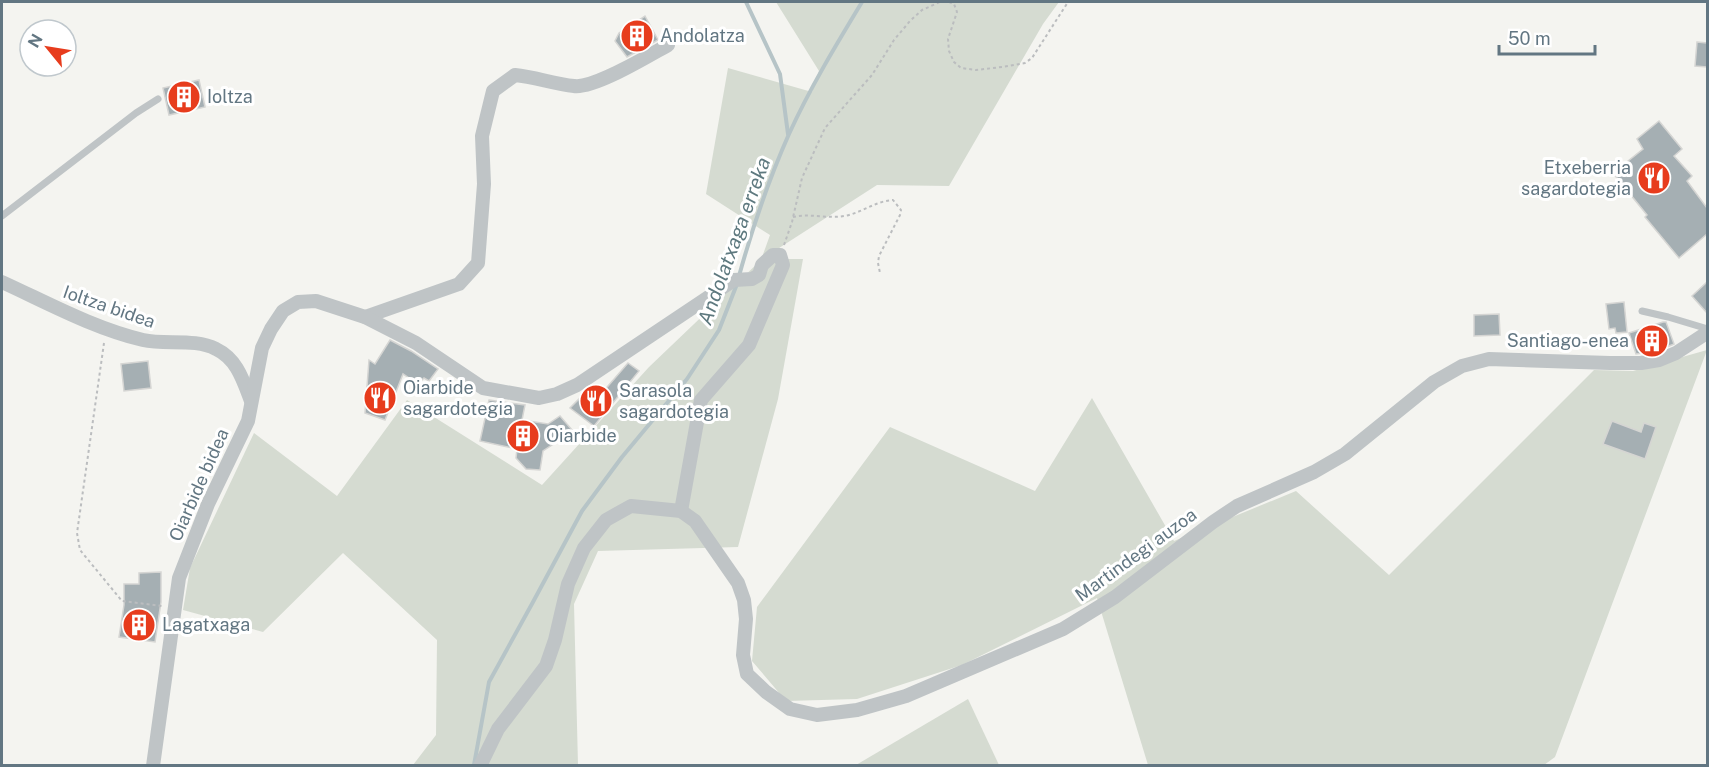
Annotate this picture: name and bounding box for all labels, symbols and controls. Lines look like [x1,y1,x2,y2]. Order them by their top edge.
north arrow [18,18,78,78]
building icon: Andolatza [619,18,655,54]
scale bar [1499,18,1595,56]
place label: Andolatza [660,25,745,46]
text: 50 m [1508,28,1551,49]
text: N [24,31,47,51]
building icon: Ioltza [166,79,202,115]
place label: Ioltza [207,86,253,107]
water label: Andolatxaga erreka [693,154,775,328]
place label: Etxeberria sagardotegia [1521,157,1631,199]
restaurant icon: Etxeberria sagardotegia [1636,160,1672,196]
street label: Ioltza bidea [60,281,158,332]
building icon: Santiago-enea [1634,323,1670,359]
place label: Santiago-enea [1507,330,1629,351]
place label: Oiarbide sagardotegia [403,377,513,419]
restaurant icon: Oiarbide sagardotegia [362,380,398,416]
place label: Sarasola sagardotegia [619,380,729,422]
restaurant icon: Sarasola sagardotegia [578,383,614,419]
building icon: Oiarbide [505,418,541,454]
street label: Oiarbide bidea [164,425,233,544]
place label: Oiarbide [546,425,617,446]
street label: Martindegi auzoa [1071,504,1200,606]
building icon: Lagatxaga [121,607,157,643]
place label: Lagatxaga [162,614,250,635]

